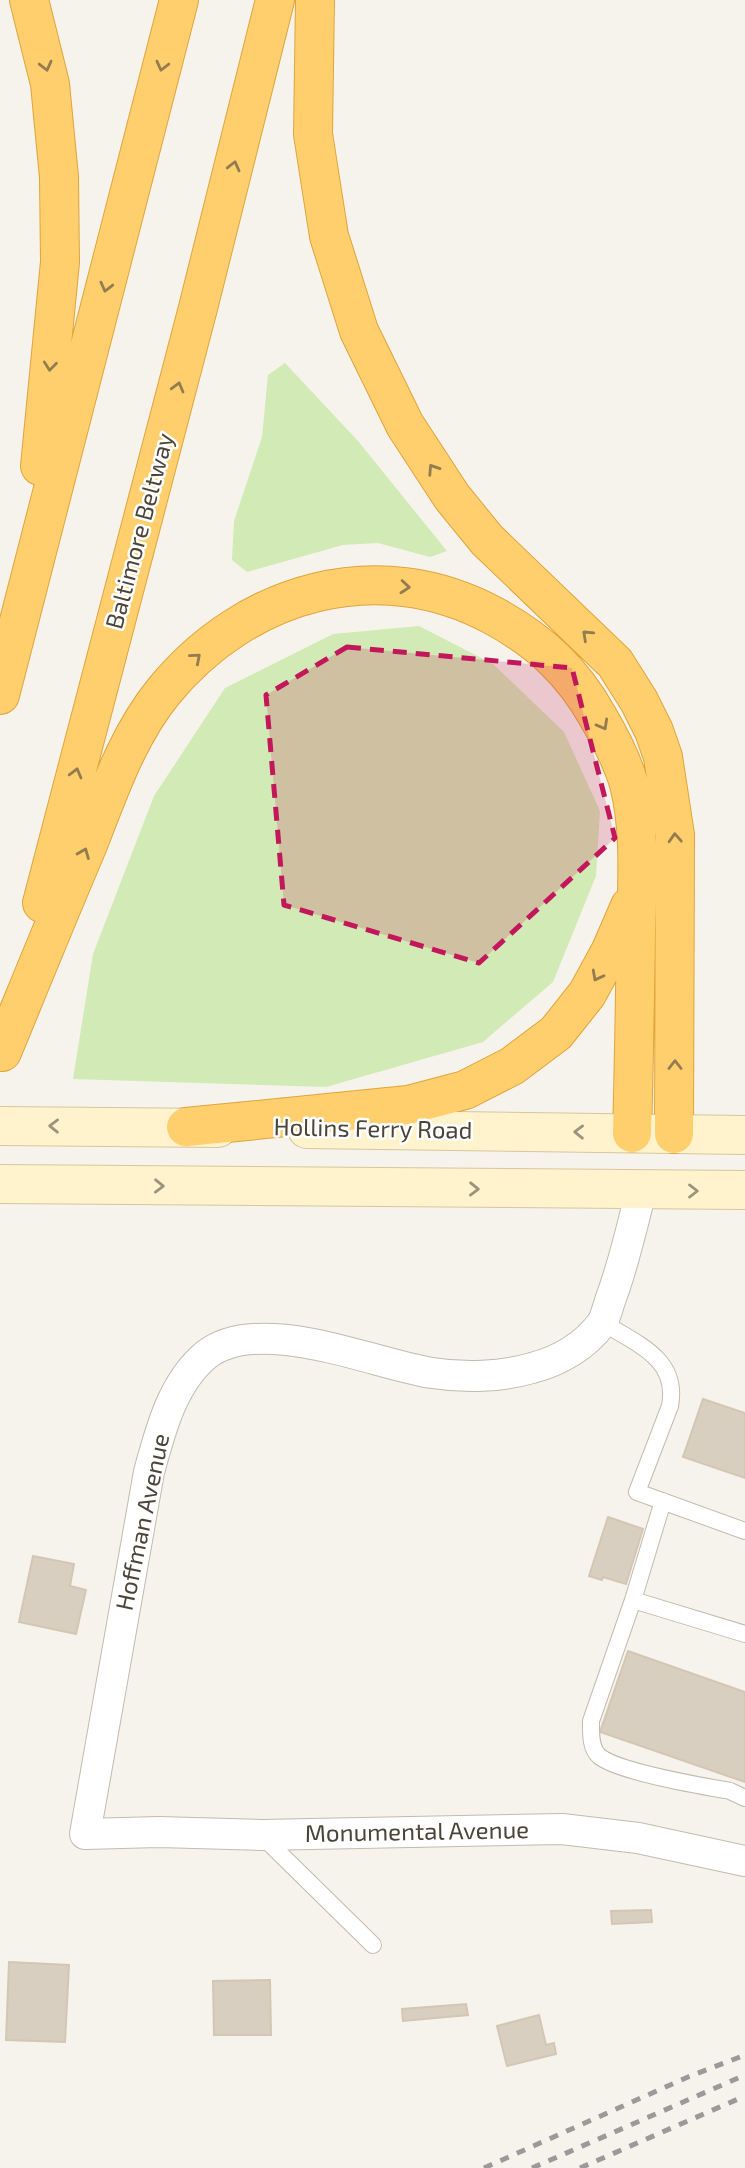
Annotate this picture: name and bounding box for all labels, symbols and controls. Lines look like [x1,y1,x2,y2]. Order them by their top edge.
one-way arrow [37,60,52,72]
one-way arrow [156,60,170,72]
one-way arrow [226,161,240,173]
one-way arrow [100,280,114,292]
one-way arrow [43,361,58,372]
one-way arrow [169,381,184,393]
street label: Baltimore Beltway [98,429,179,632]
one-way arrow [429,463,442,476]
one-way arrow [400,579,411,594]
one-way arrow [582,631,595,643]
one-way arrow [188,654,201,666]
one-way arrow [595,718,608,730]
one-way arrow [68,767,82,779]
one-way arrow [667,832,682,843]
one-way arrow [76,847,90,860]
one-way arrow [592,968,605,981]
one-way arrow [667,1060,683,1070]
street label: Hollins Ferry Road [273,1111,473,1144]
one-way arrow [48,1119,59,1134]
one-way arrow [573,1124,584,1140]
one-way arrow [155,1178,165,1194]
one-way arrow [469,1181,480,1197]
one-way arrow [688,1183,699,1199]
street label: Hoffman Avenue [109,1431,174,1613]
street label: Monumental Avenue [305,1814,529,1847]

